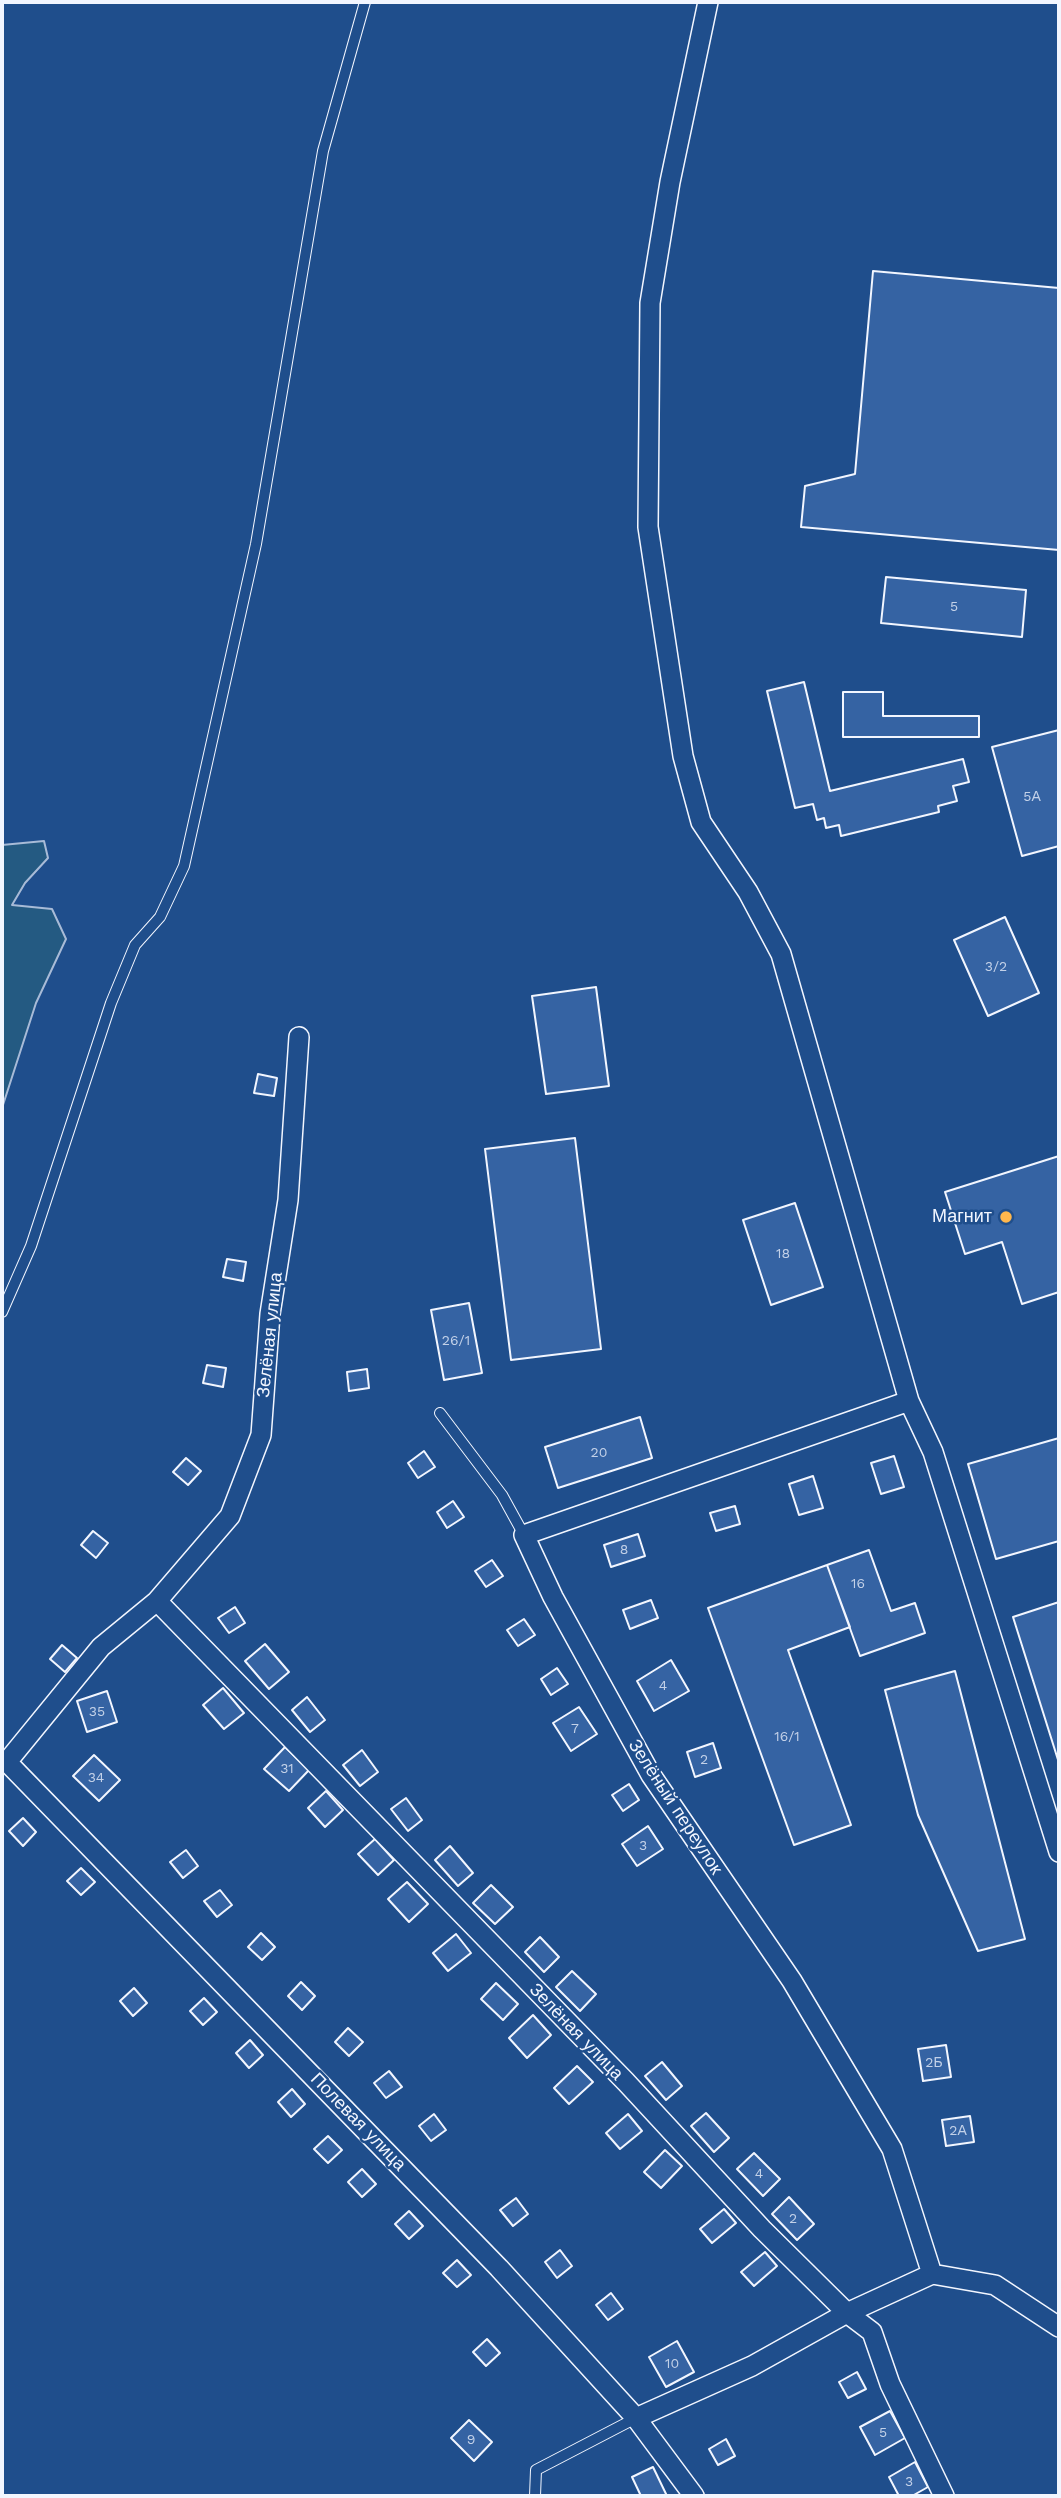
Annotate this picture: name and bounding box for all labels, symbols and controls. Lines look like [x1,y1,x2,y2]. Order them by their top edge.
house number: 5 [950,599,958,615]
house number: 5А [1023,789,1041,805]
house number: 3/2 [985,959,1007,975]
place label: Магнит [932,1206,992,1228]
marker: Магнит [998,1209,1014,1225]
house number: 18 [776,1246,790,1262]
street label: Зелёная улица [253,1271,287,1399]
house number: 26/1 [442,1333,470,1349]
house number: 20 [591,1445,607,1461]
house number: 8 [620,1542,628,1558]
house number: 16 [851,1576,865,1592]
house number: 4 [659,1678,667,1694]
house number: 35 [89,1704,105,1720]
house number: 7 [571,1721,579,1737]
house number: 16/1 [774,1729,800,1745]
street label: Зелёный переулок [623,1735,727,1879]
house number: 2 [700,1752,708,1768]
house number: 31 [280,1761,294,1777]
house number: 34 [88,1770,104,1786]
house number: 3 [639,1838,647,1854]
street label: Зелёная улица [524,1979,628,2085]
house number: 2Б [925,2055,943,2071]
street label: Полевая улица [306,2069,410,2175]
house number: 2А [949,2123,967,2139]
house number: 4 [755,2166,763,2182]
house number: 2 [789,2211,797,2227]
house number: 10 [665,2356,679,2372]
house number: 5 [879,2425,887,2441]
house number: 9 [467,2432,475,2448]
house number: 3 [905,2474,913,2490]

